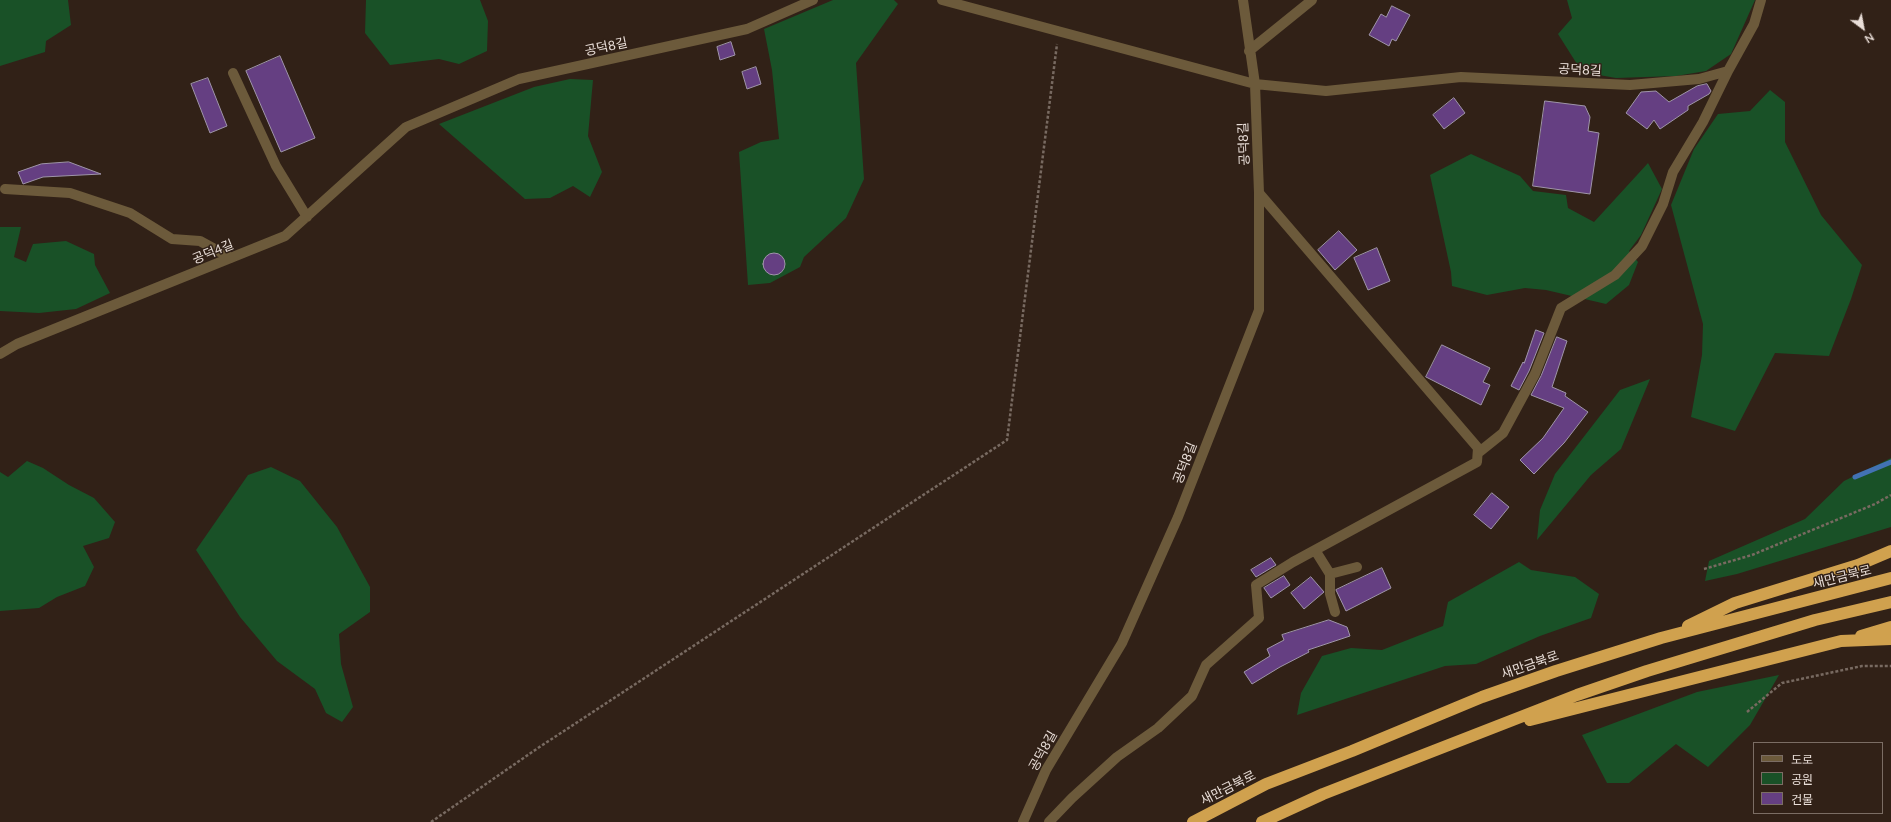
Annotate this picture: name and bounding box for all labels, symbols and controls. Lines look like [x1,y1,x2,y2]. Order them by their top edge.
north arrow [1843,8,1883,48]
text: N [1863,31,1877,46]
street label: 공덕8길 [583,35,629,59]
street label: 공덕8길 [1558,61,1602,79]
street label: 공덕8길 [1235,122,1253,166]
street label: 공덕4길 [190,237,236,267]
street label: 공덕8길 [1170,440,1200,486]
street label: 새만금북로 [1811,562,1873,592]
street label: 새만금북로 [1499,648,1561,682]
street label: 공덕8길 [1026,728,1060,774]
legend [1753,742,1883,814]
text: 도로 [1791,752,1813,767]
street label: 새만금북로 [1198,767,1258,809]
text: 공원 [1791,772,1813,787]
text: 건물 [1791,792,1813,807]

